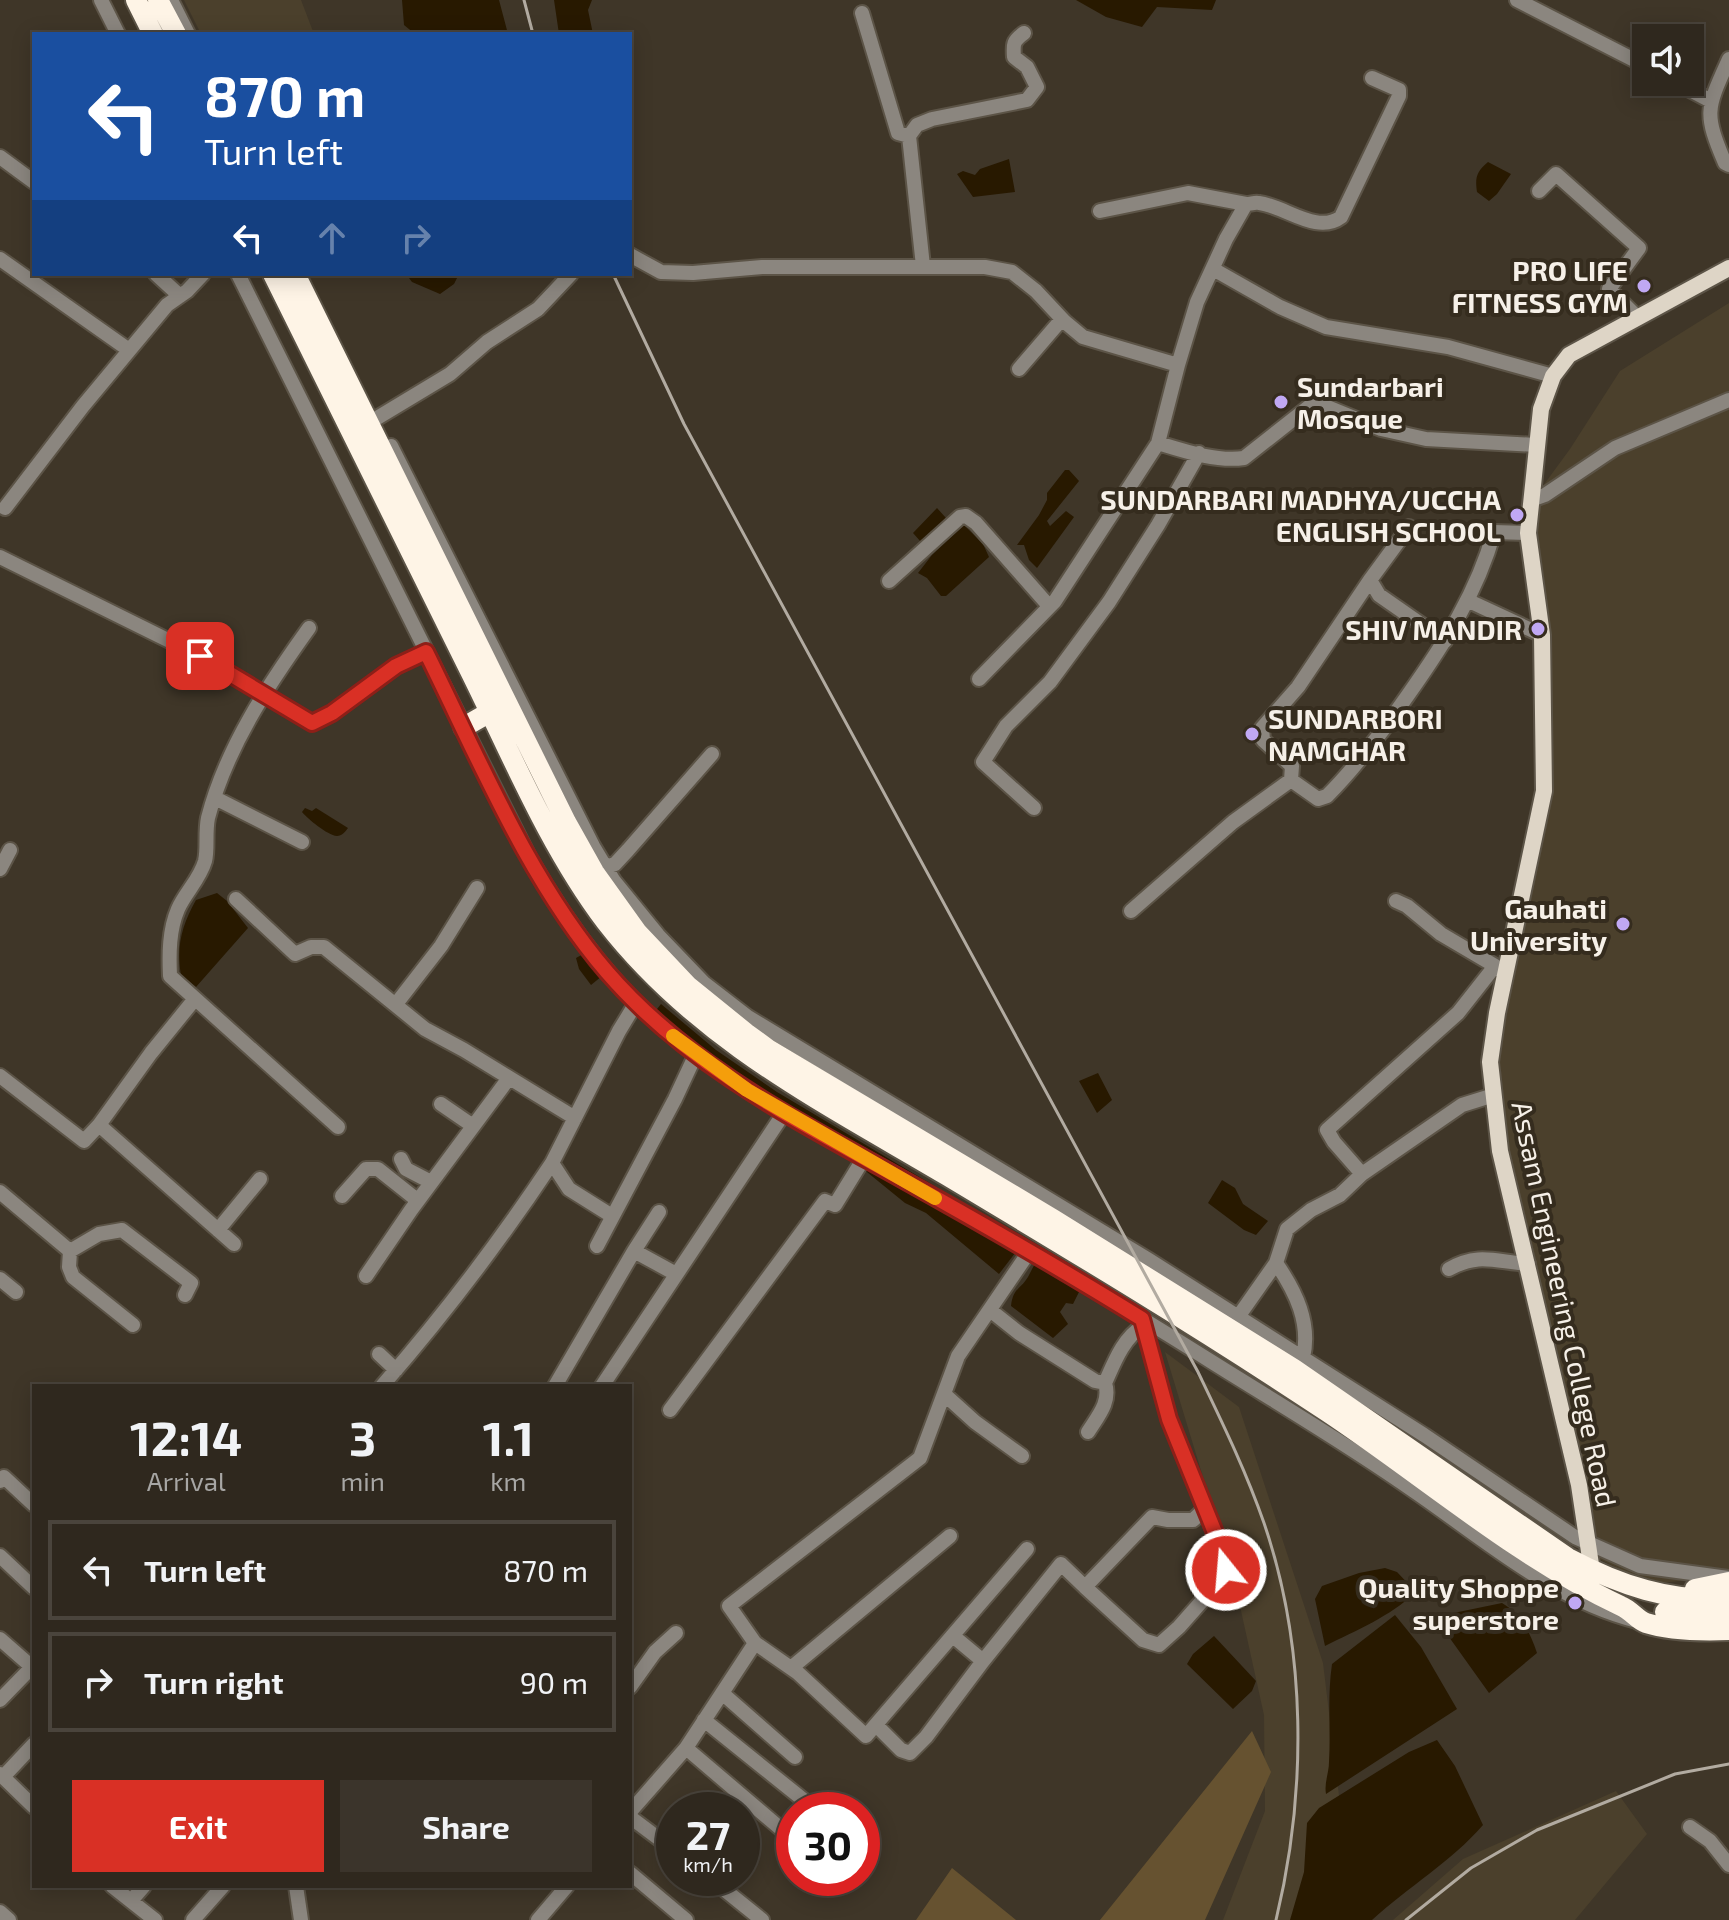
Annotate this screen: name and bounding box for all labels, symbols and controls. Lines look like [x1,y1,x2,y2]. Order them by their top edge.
map controls [1632,24,1704,96]
button: sound [1632,24,1704,96]
text: 870 m [204,61,365,128]
icon: left [72,64,176,168]
text: Turn left [204,129,343,172]
icon: left [226,216,270,260]
icon: ahead [310,216,354,260]
icon: right [394,216,438,260]
place label: PRO LIFE FITNESS GYM [1452,253,1628,319]
marker: PRO LIFE FITNESS GYM [1635,277,1653,295]
place label: Sundarbari Mosque [1297,369,1444,435]
marker: Sundarbari Mosque [1272,393,1290,411]
place label: SUNDARBARI MADHYA/UCCHA ENGLISH SCHOOL [1100,482,1502,548]
marker: SUNDARBARI MADHYA/UCCHA ENGLISH SCHOOL [1508,506,1526,524]
place label: SHIV MANDIR [1345,612,1522,646]
marker: SHIV MANDIR [1529,620,1547,638]
pin [166,622,234,690]
icon: arrive [178,634,222,678]
place label: SUNDARBORI NAMGHAR [1268,701,1443,767]
marker: SUNDARBORI NAMGHAR [1243,725,1261,743]
place label: Gauhati University [1470,891,1607,957]
marker: Gauhati University [1614,915,1632,933]
street label: Assam Engineering College Road [1505,1098,1625,1510]
text: 12:14 [130,1408,242,1466]
text: 3 [349,1408,376,1466]
text: 1.1 [483,1408,534,1466]
text: Arrival [147,1465,226,1496]
text: min [340,1465,385,1496]
text: km [490,1465,526,1496]
position arrow [1184,1528,1268,1612]
icon: left [76,1548,120,1592]
text: Turn left [144,1552,266,1588]
text: 870 m [503,1552,588,1588]
place label: Quality Shoppe superstore [1358,1570,1559,1636]
marker: Quality Shoppe superstore [1566,1594,1584,1612]
icon: right [76,1660,120,1704]
text: Turn right [144,1664,284,1700]
text: 90 m [520,1664,588,1700]
button: Exit [72,1780,324,1872]
button: Share [340,1780,592,1872]
speed limit sign: 30 [776,1792,880,1896]
text: 27 [686,1810,730,1858]
text: km/h [683,1852,733,1876]

